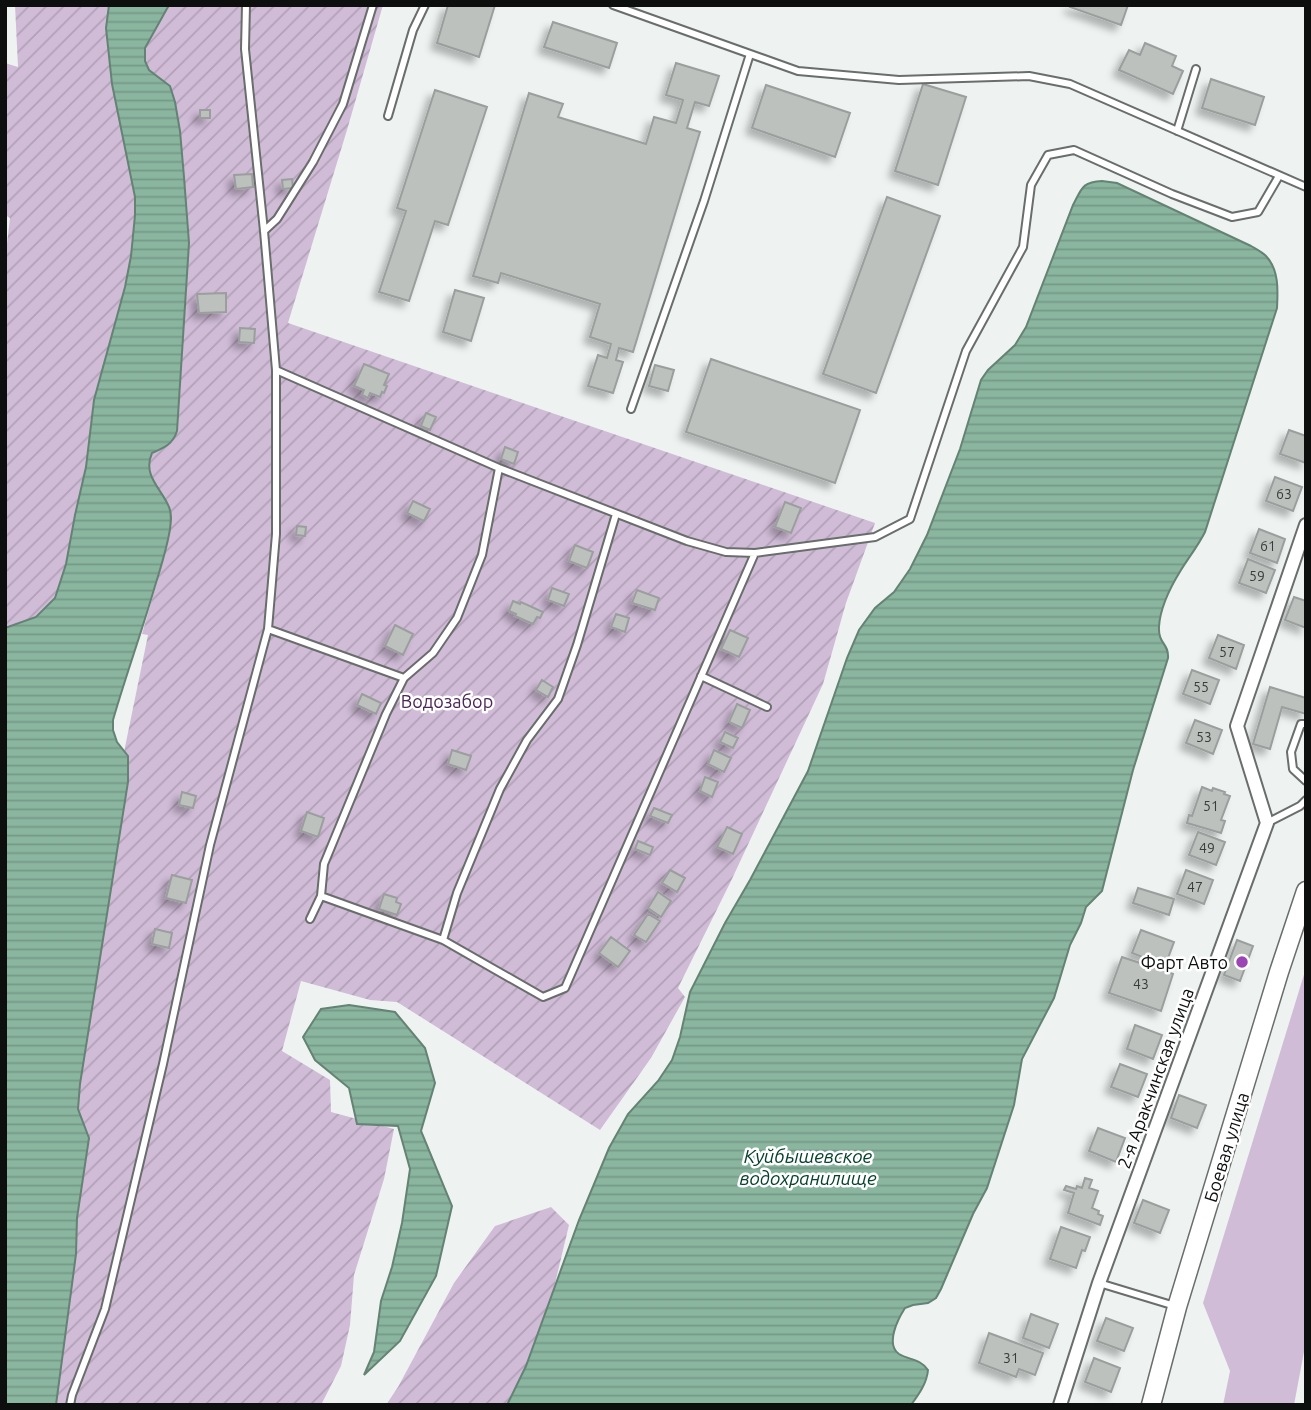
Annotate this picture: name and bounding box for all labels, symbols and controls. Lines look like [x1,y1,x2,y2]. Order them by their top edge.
house number: 63 [1276,486,1292,502]
house number: 61 [1260,538,1276,554]
house number: 59 [1249,568,1265,584]
house number: 57 [1219,644,1235,660]
house number: 55 [1193,679,1209,695]
park label: Водозабор [401,691,493,711]
house number: 53 [1196,729,1212,745]
house number: 51 [1203,798,1219,814]
house number: 49 [1199,840,1215,856]
house number: 47 [1187,879,1203,895]
place label: Фарт Авто [1141,952,1228,972]
marker: Фарт Авто [1234,954,1250,970]
house number: 43 [1133,976,1149,992]
street label: 2-я Аракчинская улица [1113,985,1197,1171]
street label: Боевая улица [1200,1090,1252,1204]
water label: Куйбышевское водохранилище [739,1145,877,1189]
house number: 31 [1003,1350,1019,1366]

